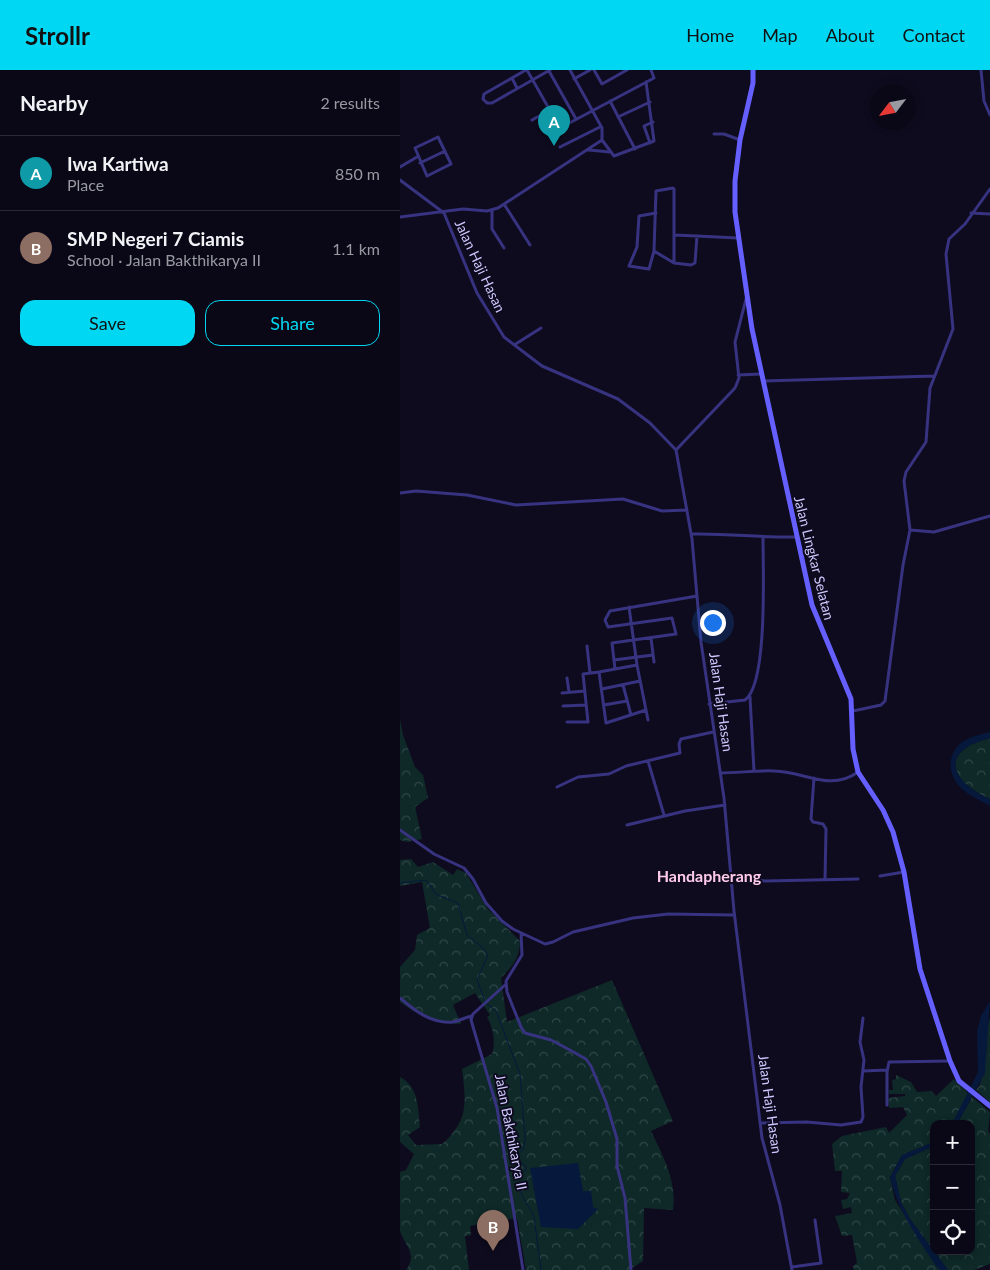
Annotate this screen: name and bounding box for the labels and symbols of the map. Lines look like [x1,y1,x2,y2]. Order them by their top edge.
north arrow [870,85,915,130]
pin: A [538,105,570,146]
street label: Jalan Haji Hasan [452,217,509,315]
street label: Jalan Lingkar Selatan [791,494,838,622]
your location [700,610,726,636]
street label: Jalan Haji Hasan [706,651,737,753]
district label: Handapherang [657,866,762,885]
street label: Jalan Haji Hasan [755,1053,786,1155]
street label: Jalan Bakthikarya II [492,1072,531,1191]
pin: B [477,1210,509,1251]

